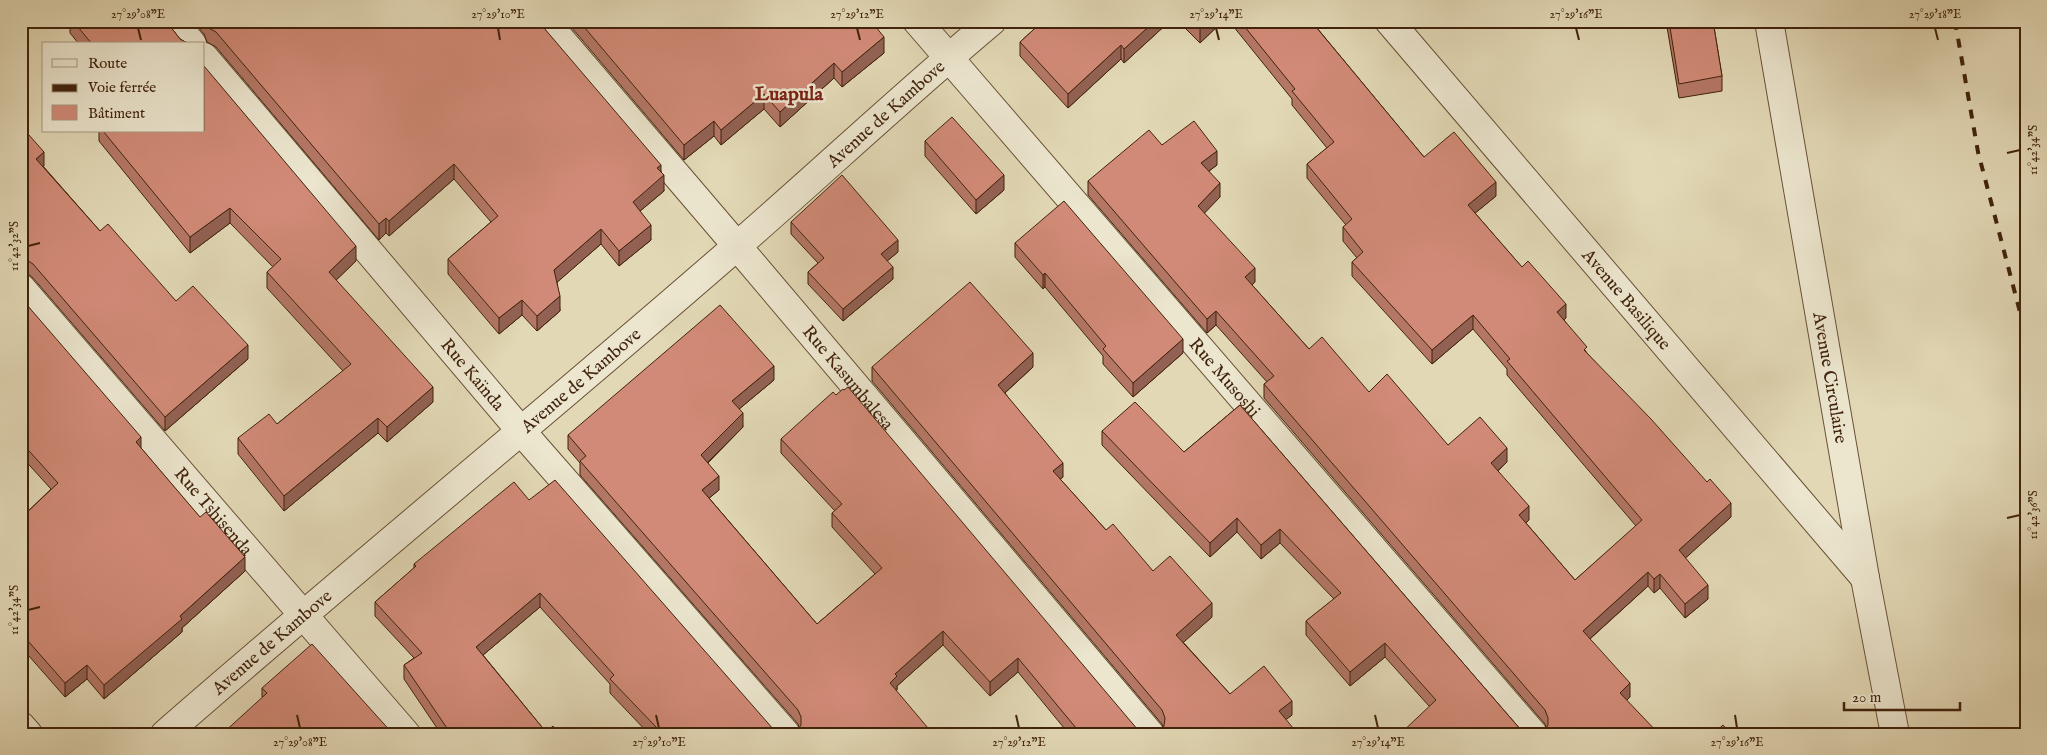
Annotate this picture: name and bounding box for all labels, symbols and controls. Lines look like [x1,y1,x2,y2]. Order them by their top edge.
text: 27°29'08"E [111,7,165,22]
text: 27°29'10"E [471,7,525,22]
text: 27°29'12"E [830,7,884,22]
text: 27°29'14"E [1189,7,1243,22]
text: 27°29'16"E [1550,7,1602,22]
text: 27°29'18"E [1909,7,1961,22]
legend [42,42,205,132]
text: Route [88,54,127,73]
street label: Avenue de Kambove [822,56,951,174]
text: Voie ferrée [87,78,156,97]
district label: Luapula [755,82,824,107]
text: Bâtiment [88,104,145,123]
text: 11°42'34"S [2026,125,2041,175]
text: 11°42'32"S [7,221,22,271]
street label: Avenue Basilique [1575,244,1675,356]
street label: Avenue Circulaire [1806,310,1852,445]
street label: Rue Kasumbalesa [796,321,898,436]
street label: Avenue de Kambove [516,324,647,440]
street label: Rue Kaïnda [435,334,509,416]
street label: Rue Musoshi [1183,334,1265,423]
street label: Rue Tshisenda [168,463,257,561]
text: 11°42'36"S [2026,490,2041,540]
text: 11°42'34"S [7,585,22,635]
street label: Avenue de Kambove [207,585,338,701]
scale bar [1844,680,1961,712]
text: 20 m [1852,688,1882,707]
text: 27°29'08"E [273,735,327,750]
text: 27°29'10"E [632,735,686,750]
text: 27°29'12"E [992,735,1046,750]
text: 27°29'14"E [1351,735,1405,750]
text: 27°29'16"E [1711,735,1763,750]

